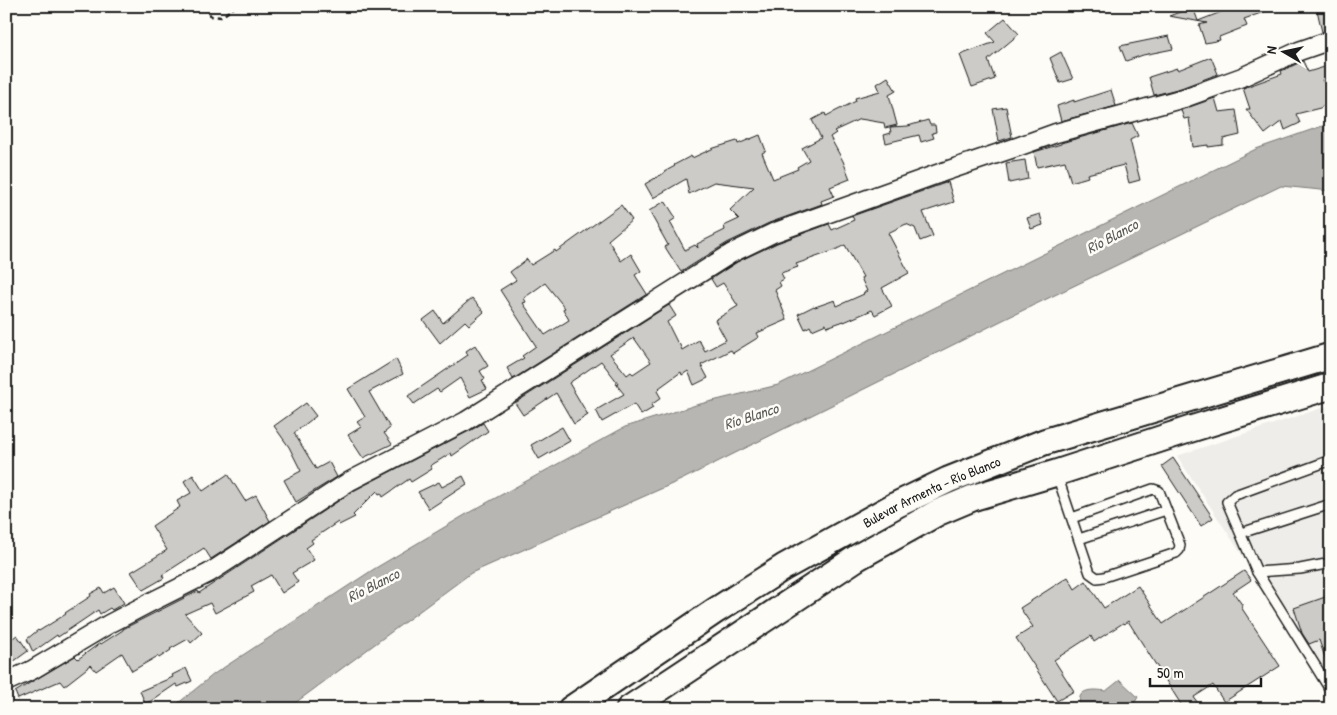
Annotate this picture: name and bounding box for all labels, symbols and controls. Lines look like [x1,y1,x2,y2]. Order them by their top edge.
north arrow [1260,28,1310,78]
text: N [1261,44,1281,55]
water label: Río Blanco [1082,213,1142,258]
water label: Río Blanco [721,397,782,435]
street label: Bulevar Armenta - Río Blanco [859,451,1003,531]
water label: Río Blanco [343,563,403,607]
scale bar [1150,655,1261,687]
text: 50 m [1157,662,1184,683]

